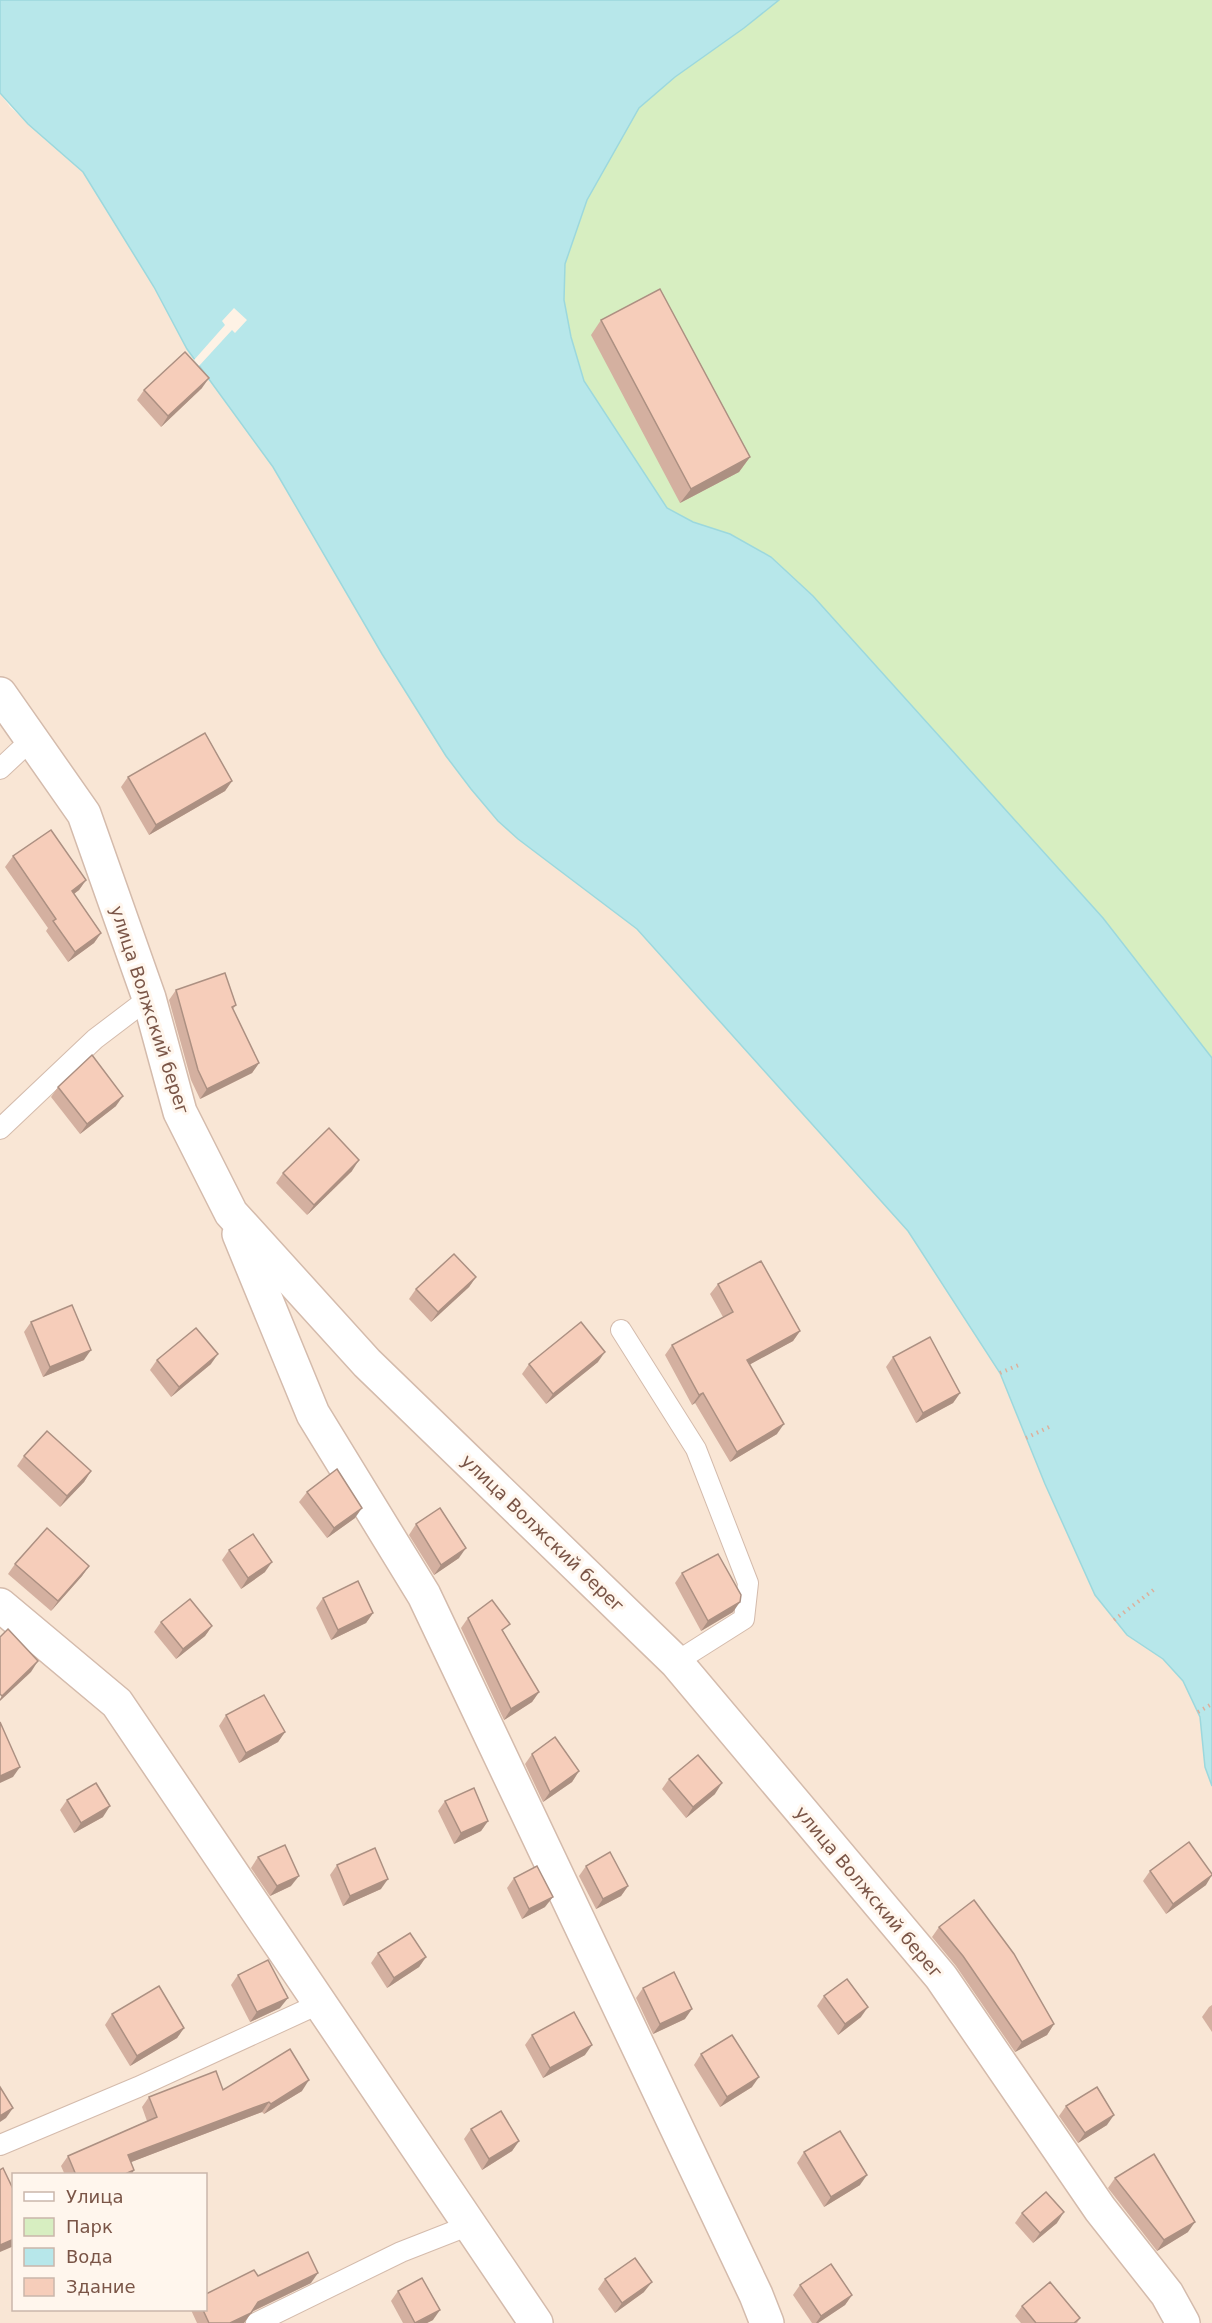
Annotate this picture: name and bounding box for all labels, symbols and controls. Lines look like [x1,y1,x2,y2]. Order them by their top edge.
street label: улица Волжский берег [106,903,194,1117]
street label: улица Волжский берег [457,1450,629,1616]
street label: улица Волжский берег [791,1802,947,1982]
legend [12,2173,207,2311]
text: Улица [66,2186,123,2207]
text: Парк [66,2216,113,2237]
text: Вода [66,2246,113,2267]
text: Здание [66,2276,136,2297]

